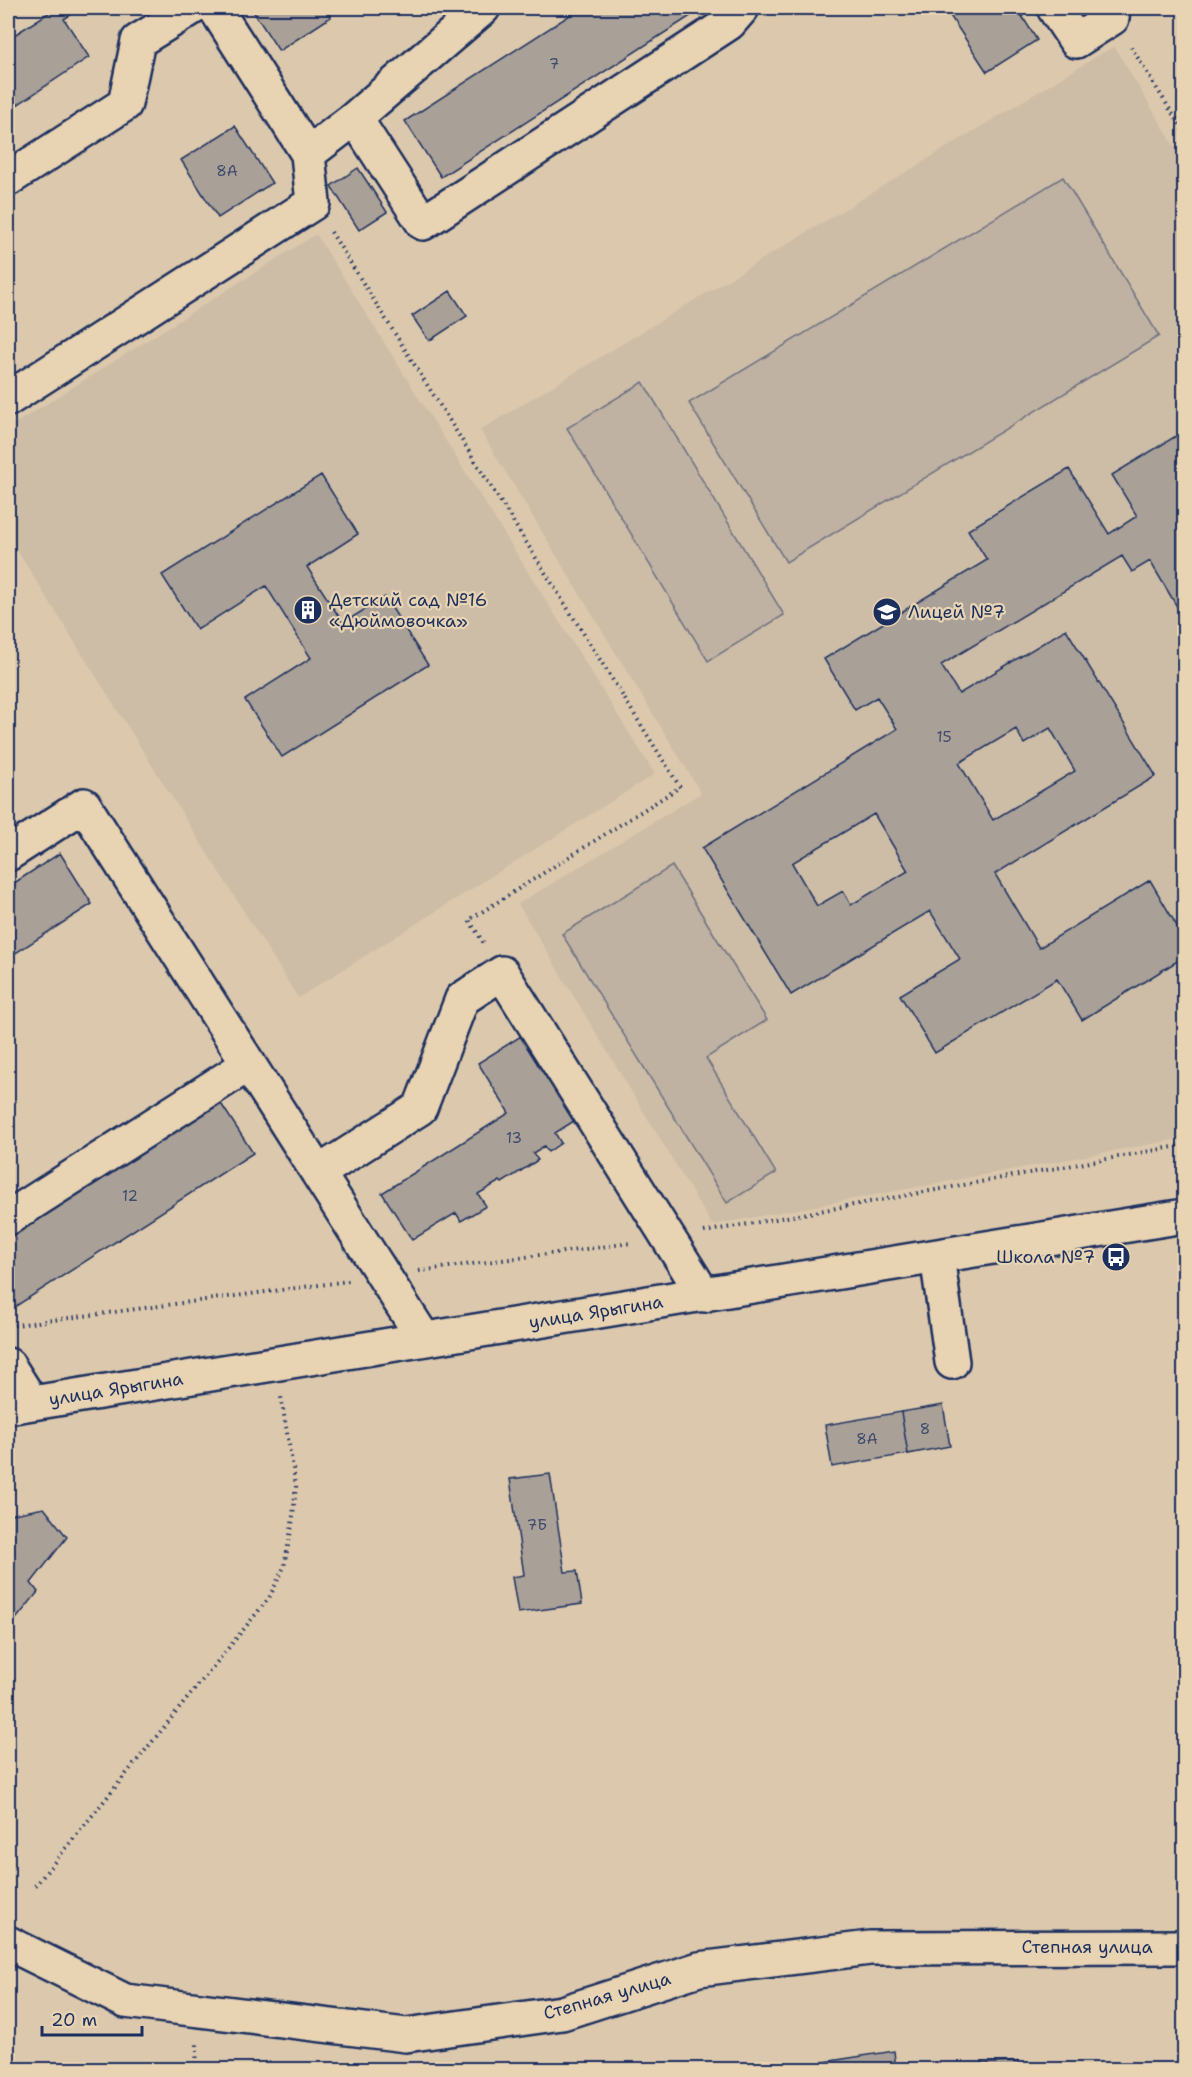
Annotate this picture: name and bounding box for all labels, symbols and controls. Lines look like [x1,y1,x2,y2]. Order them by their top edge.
house number: 7 [549,54,559,74]
house number: 8А [216,161,238,181]
place label: Детский сад №16 «Дюймовочка» [329,588,487,633]
building icon: Детский сад №16 «Дюймовочка» [292,594,324,626]
school or university icon: Лицей №7 [871,596,903,628]
place label: Лицей №7 [908,600,1005,624]
house number: 15 [936,727,952,747]
house number: 13 [506,1128,522,1148]
house number: 12 [122,1186,138,1206]
bus stop icon: Школа №7 [1100,1241,1132,1273]
place label: Школа №7 [996,1245,1095,1269]
street label: улица Ярыгина [527,1290,665,1334]
street label: улица Ярыгина [47,1367,185,1411]
house number: 8 [920,1419,930,1439]
house number: 8А [856,1429,878,1449]
house number: 7Б [527,1515,547,1535]
street label: Степная улица [1021,1935,1153,1959]
street label: Степная улица [541,1966,673,2026]
scale bar [42,1999,142,2037]
text: 20 m [51,2008,97,2032]

